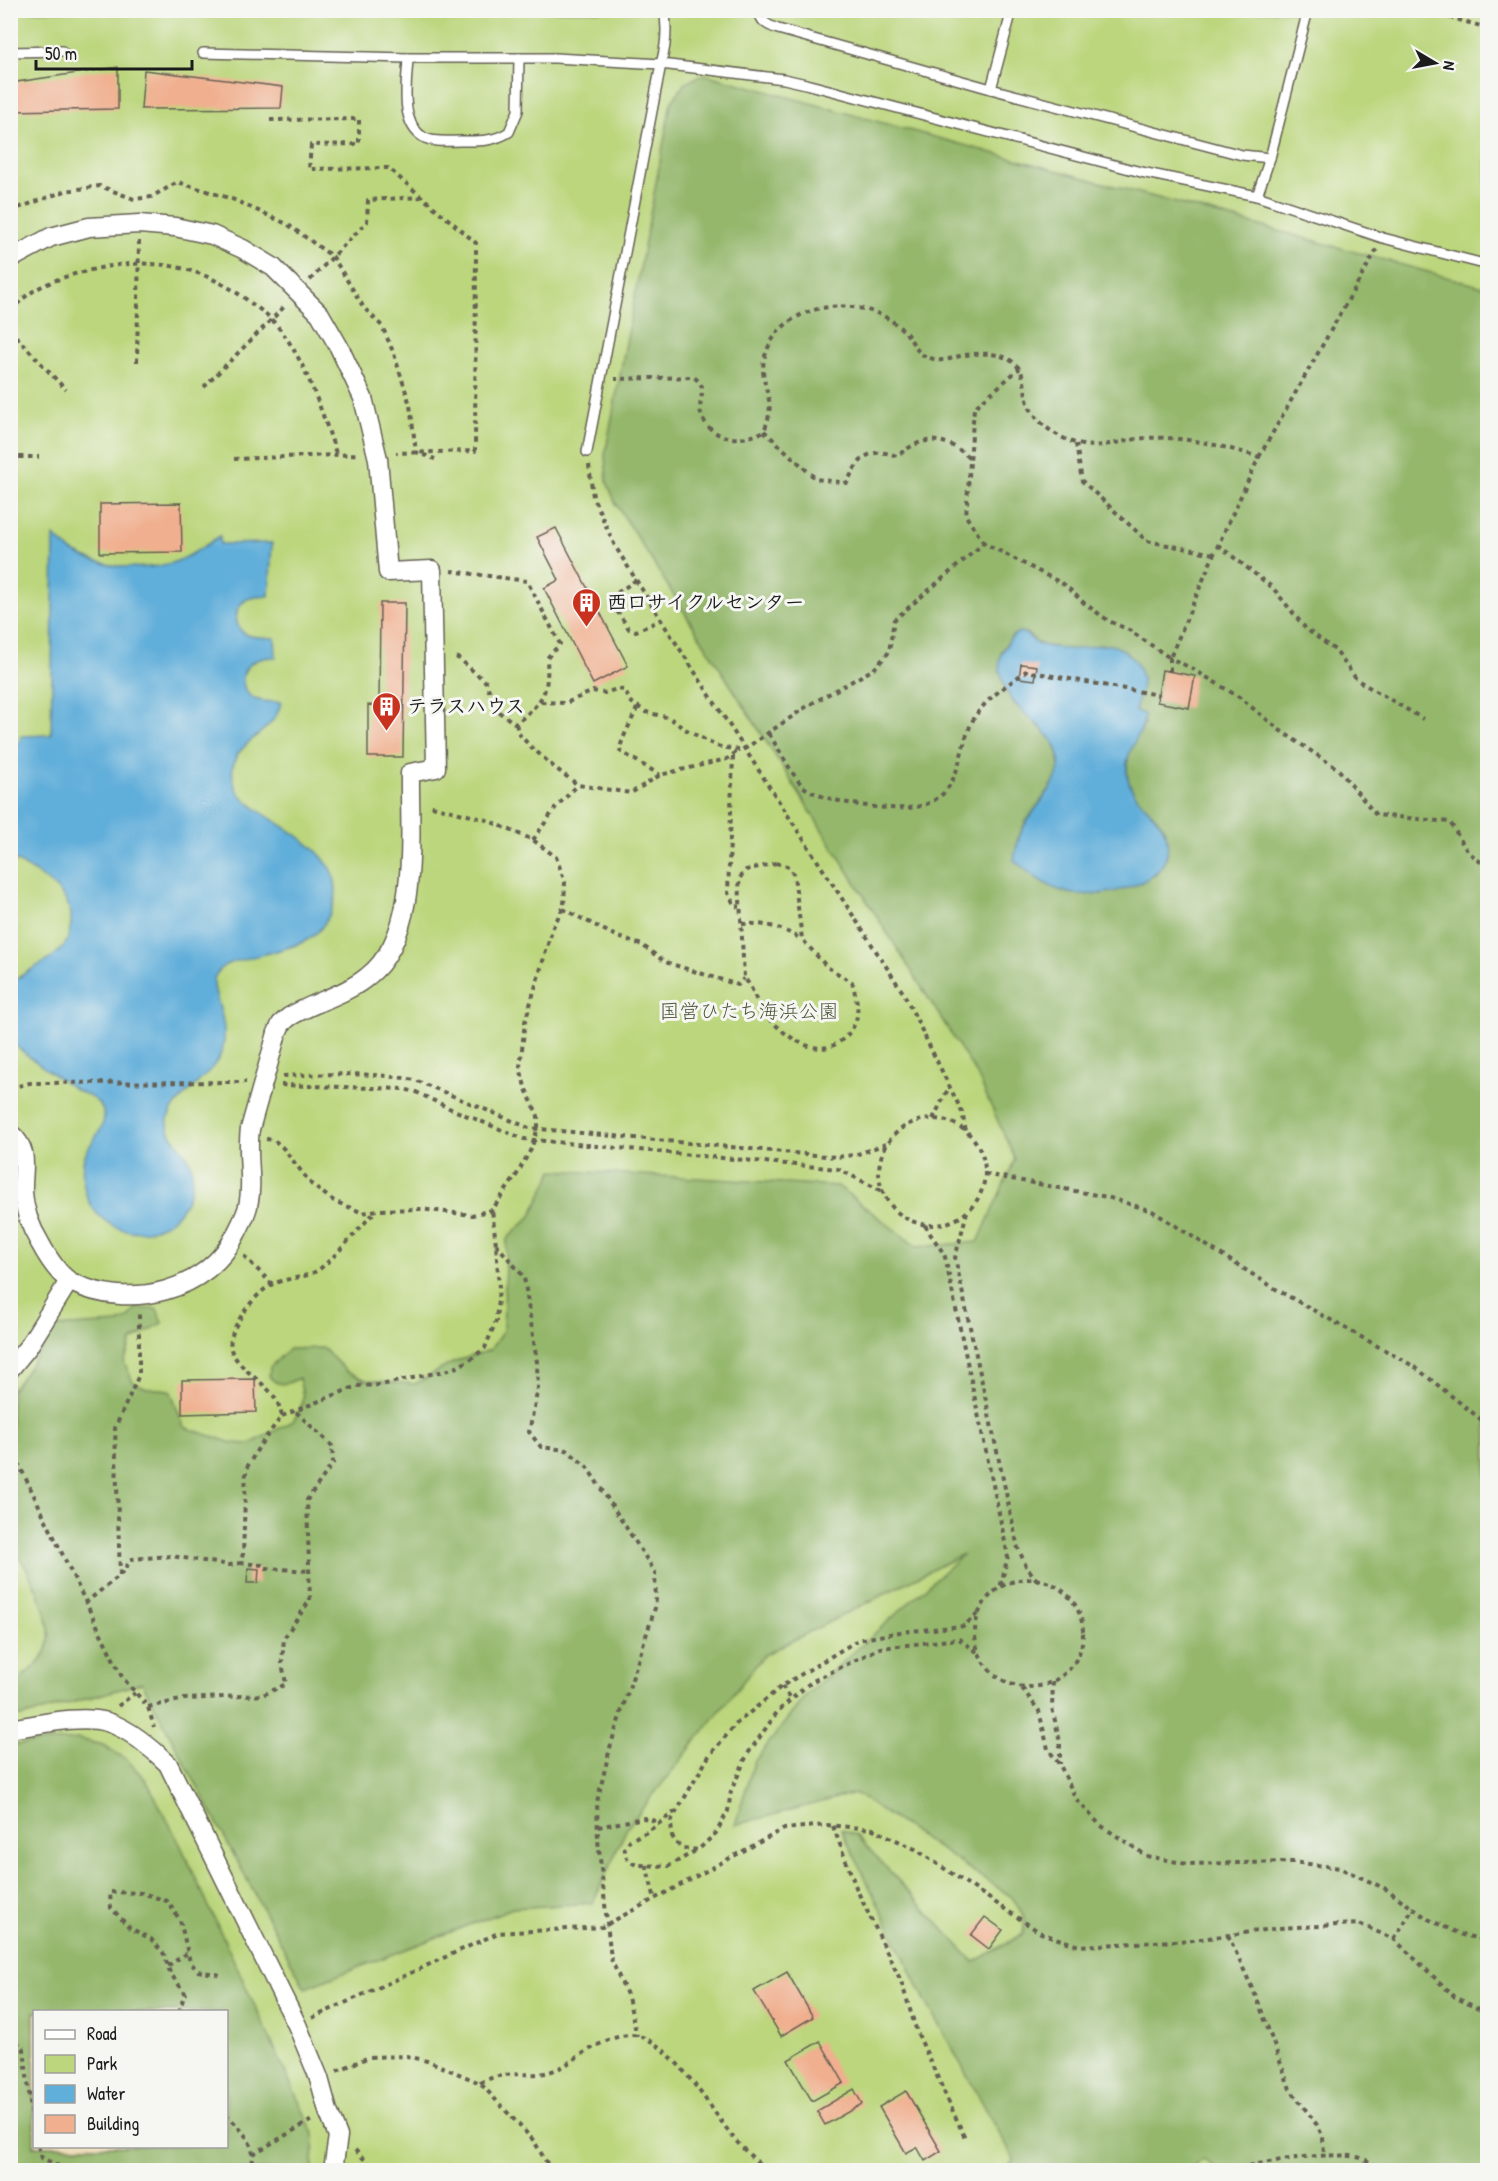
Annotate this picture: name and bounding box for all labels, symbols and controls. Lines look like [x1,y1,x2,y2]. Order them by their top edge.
scale bar [36,33,192,71]
north arrow [1405,33,1465,93]
text: 50 m [45,41,77,66]
text: N [1438,60,1461,72]
building icon: 西口サイクルセンター [570,586,602,628]
place label: 西口サイクルセンター [607,588,805,615]
building icon: テラスハウス [370,690,402,732]
place label: テラスハウス [407,692,525,719]
park label: 国営ひたち海浜公園 [659,997,839,1024]
legend [33,2010,228,2148]
text: Road [87,2021,117,2046]
text: Park [87,2051,118,2076]
text: Water [87,2081,125,2106]
text: Building [87,2111,139,2136]

